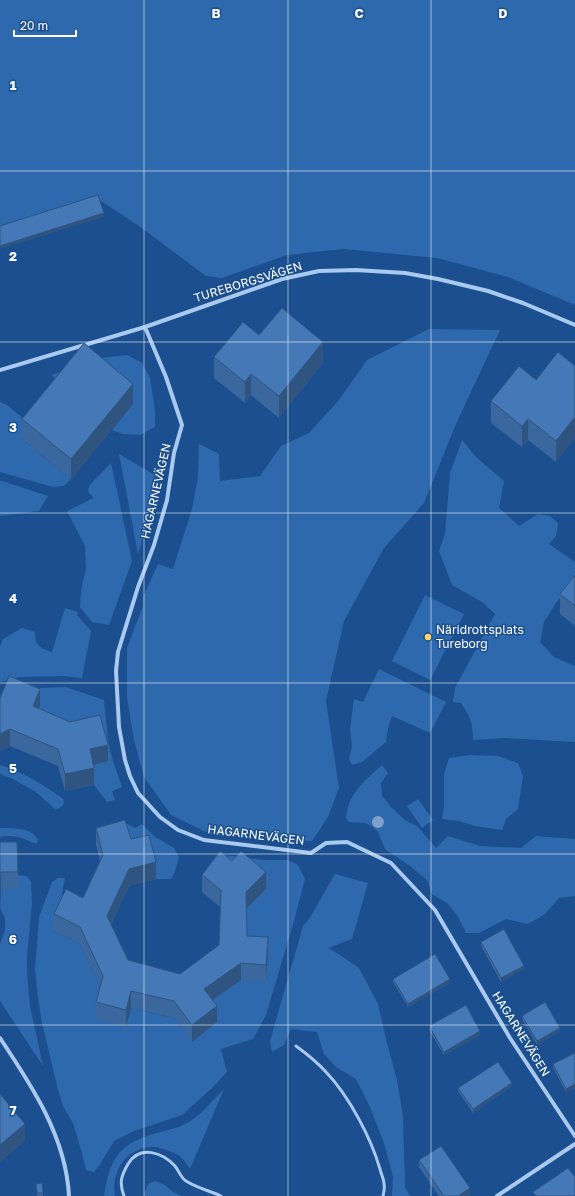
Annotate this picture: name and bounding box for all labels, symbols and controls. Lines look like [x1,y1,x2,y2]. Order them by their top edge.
text: B [211,5,221,21]
text: C [354,5,364,21]
text: D [498,5,508,21]
scale bar [14,12,76,38]
text: 20 m [20,18,48,33]
text: 1 [10,77,17,93]
text: 2 [9,248,17,264]
street label: TUREBORGSVÄGEN [192,258,304,305]
text: 3 [9,419,17,435]
street label: HAGARNEVÄGEN [137,442,174,540]
text: 4 [9,590,17,606]
place label: Näridrottsplats Tureborg [436,622,524,651]
marker: Näridrottsplats Tureborg [423,632,433,642]
text: 5 [9,760,17,776]
street label: HAGARNEVÄGEN [207,821,305,848]
text: 6 [9,931,17,947]
street label: HAGARNEVÄGEN [489,988,554,1079]
text: 7 [9,1102,17,1118]

